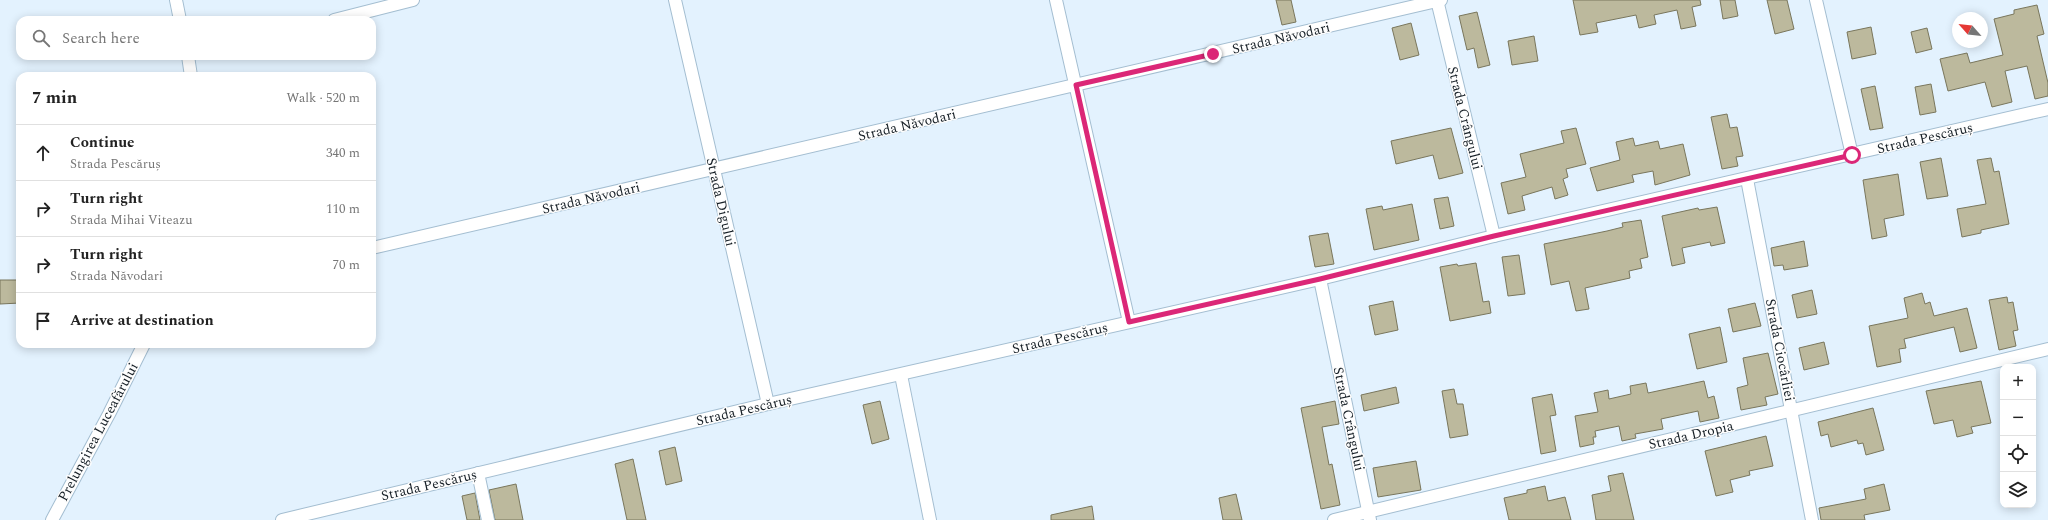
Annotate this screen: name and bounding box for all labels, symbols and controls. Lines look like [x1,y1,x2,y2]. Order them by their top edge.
north arrow [1952,12,1988,48]
search box [16,16,376,60]
street label: Strada Năvodari [1230,16,1332,60]
icon: search [30,27,52,49]
text: Search here [62,27,140,50]
route end [1204,45,1222,63]
street label: Strada Crângului [1442,64,1488,172]
text: 7 min [32,85,77,111]
text: Walk · 520 m [286,88,360,108]
street label: Strada Năvodari [856,103,958,147]
street label: Strada Pescăruș [1875,117,1975,159]
text: Continue [70,131,135,154]
icon: ahead [32,142,54,164]
text: 340 m [326,143,360,163]
route start [1843,146,1861,164]
text: Strada Pescăruș [70,154,161,174]
street label: Strada Digului [701,156,741,248]
street label: Strada Năvodari [540,176,642,220]
text: Turn right [70,187,143,210]
icon: right [32,198,54,220]
text: 110 m [326,199,360,219]
text: Strada Mihai Viteazu [70,210,192,230]
text: Turn right [70,243,143,266]
icon: right [32,254,54,276]
text: 70 m [333,255,360,275]
text: Strada Năvodari [70,266,163,286]
street label: Strada Ciocârliei [1760,297,1800,403]
text: Arrive at destination [70,309,214,332]
icon: arrive [32,310,54,332]
street label: Strada Pescăruș [1010,317,1110,359]
street label: Prelungirea Luceafărului [53,359,143,505]
map controls [2000,364,2036,508]
button: + [2000,364,2036,400]
street label: Strada Crângului [1328,365,1370,473]
street label: Strada Pescăruș [694,389,794,431]
button: − [2000,400,2036,436]
street label: Strada Dropia [1646,415,1736,455]
button: locate [2000,436,2036,472]
street label: Strada Pescăruș [379,464,479,506]
button: layers [2000,472,2036,508]

